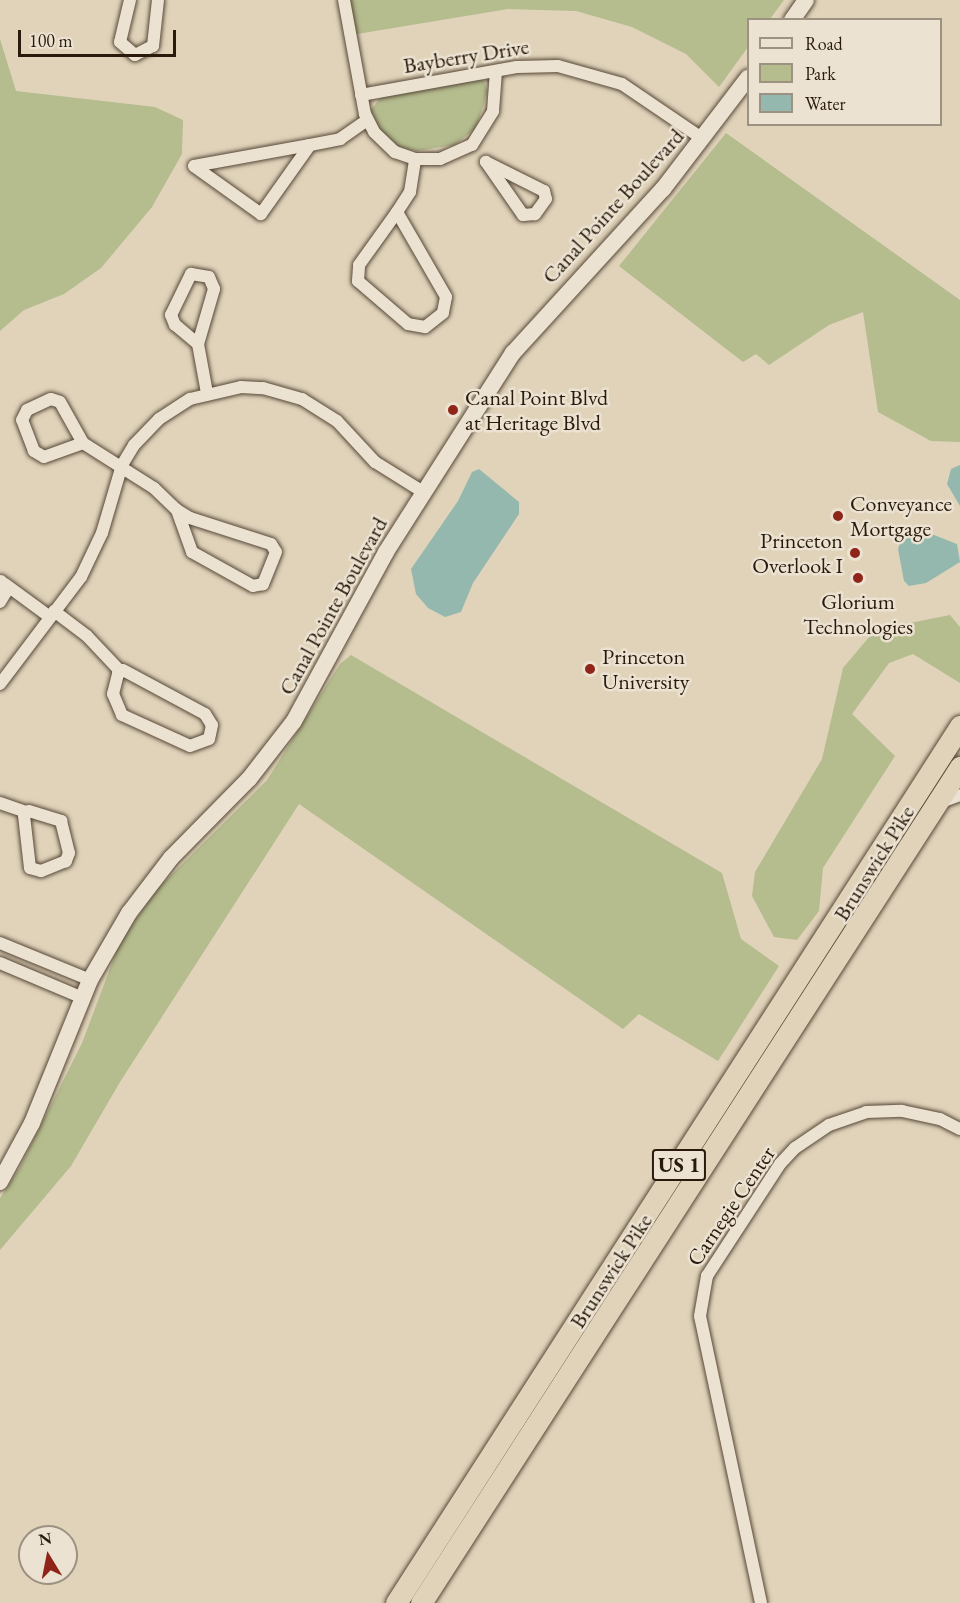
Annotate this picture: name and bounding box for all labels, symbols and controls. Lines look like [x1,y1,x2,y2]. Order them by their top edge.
scale bar [21,18,178,56]
legend [747,18,942,126]
text: 100 m [29,29,73,52]
text: Road [805,32,843,55]
street label: Bayberry Drive [401,33,531,79]
text: Park [805,62,836,85]
text: Water [805,92,846,115]
street label: Canal Pointe Boulevard [537,123,689,289]
place label: Canal Point Blvd at Heritage Blvd [465,384,608,436]
marker: Canal Point Blvd at Heritage Blvd [446,403,460,417]
place label: Conveyance Mortgage [850,490,952,542]
marker: Conveyance Mortgage [831,509,845,523]
street label: Canal Pointe Boulevard [273,513,393,699]
place label: Princeton Overlook I [752,527,843,578]
marker: Princeton Overlook I [848,546,862,560]
marker: Glorium Technologies [851,571,865,585]
place label: Glorium Technologies [803,588,913,640]
place label: Princeton University [602,643,689,694]
marker: Princeton University [583,662,597,676]
street label: Brunswick Pike [828,800,920,926]
street label: Carnegie Center [681,1141,781,1271]
road number: US 1 [650,1147,708,1183]
street label: Brunswick Pike [564,1209,658,1333]
north arrow [18,1525,78,1585]
text: N [37,1527,53,1550]

